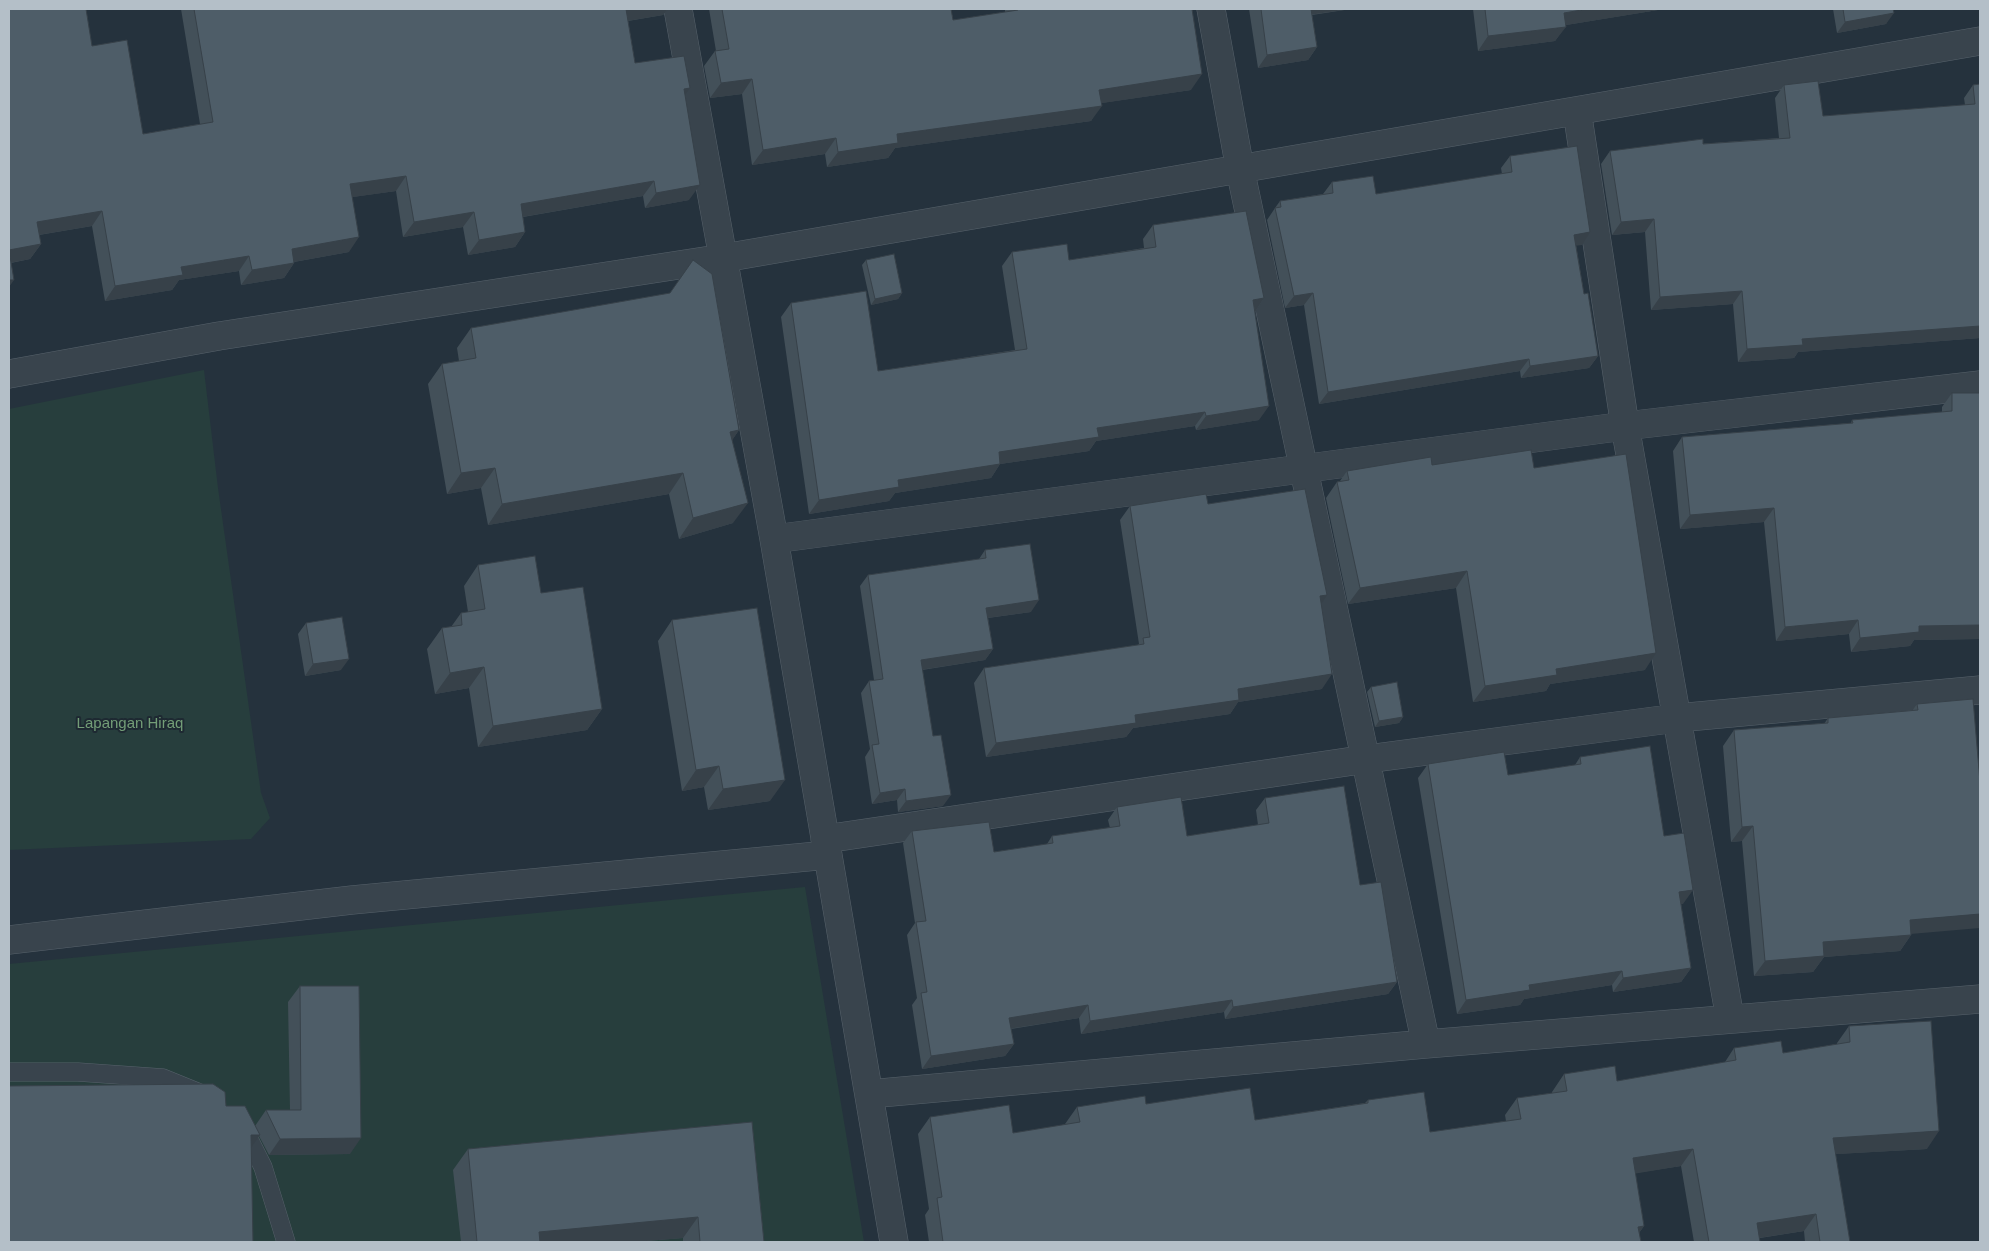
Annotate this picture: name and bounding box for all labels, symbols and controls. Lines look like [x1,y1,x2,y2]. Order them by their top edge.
park label: Lapangan Hiraq [77,715,183,733]

